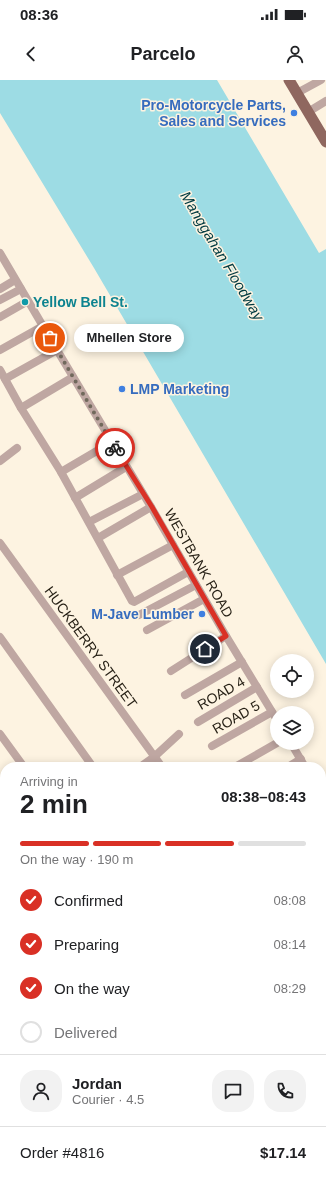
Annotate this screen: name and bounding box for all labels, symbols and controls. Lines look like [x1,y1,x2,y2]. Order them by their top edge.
text: 08:36 [20,6,58,23]
icon: back [20,43,42,65]
icon: person [284,43,306,65]
text: Parcelo [130,44,196,64]
place label: Pro-Motorcycle Parts, Sales and Services [141,97,286,129]
marker: Pro-Motorcycle Parts, Sales and Services [289,108,299,118]
water label: Manggahan Floodway [177,188,268,325]
place label: Yellow Bell St. [33,294,128,310]
marker: Yellow Bell St. [20,297,30,307]
pin [33,321,67,355]
callout: Mhellen Store [74,324,184,352]
icon: bag [39,327,61,349]
text: Mhellen Store [86,330,172,345]
place label: LMP Marketing [130,381,229,397]
marker: LMP Marketing [117,384,127,394]
courier [95,428,135,468]
icon: bike [104,437,126,459]
street label: WESTBANK ROAD [161,506,237,620]
street label: HUCKBERRY STREET [41,583,141,711]
place label: M-Jave Lumber [91,606,195,622]
marker: M-Jave Lumber [197,609,207,619]
pin [188,632,222,666]
icon: home [194,638,216,660]
map controls [270,654,314,750]
button: locate [270,654,314,698]
street label: ROAD 4 [194,673,248,713]
street label: ROAD 5 [209,697,263,737]
button: layers [270,706,314,750]
text: Arriving in [20,774,78,789]
text: 08:38–08:43 [221,788,306,805]
text: 2 min [20,789,88,819]
text: On the way · 190 m [20,852,133,867]
icon: check [20,889,42,911]
text: Confirmed [54,892,123,909]
text: 08:08 [273,893,306,908]
icon: check [20,933,42,955]
text: Preparing [54,936,119,953]
text: 08:14 [273,937,306,952]
icon: check [20,977,42,999]
text: On the way [54,980,130,997]
text: 08:29 [273,981,306,996]
text: Delivered [54,1024,117,1041]
button: person [20,1070,62,1112]
button: chat [212,1070,254,1112]
button: phone [264,1070,306,1112]
text: Jordan [72,1075,122,1092]
text: Courier · 4.5 [72,1092,144,1107]
text: Order #4816 [20,1144,104,1161]
text: $17.14 [260,1144,306,1161]

